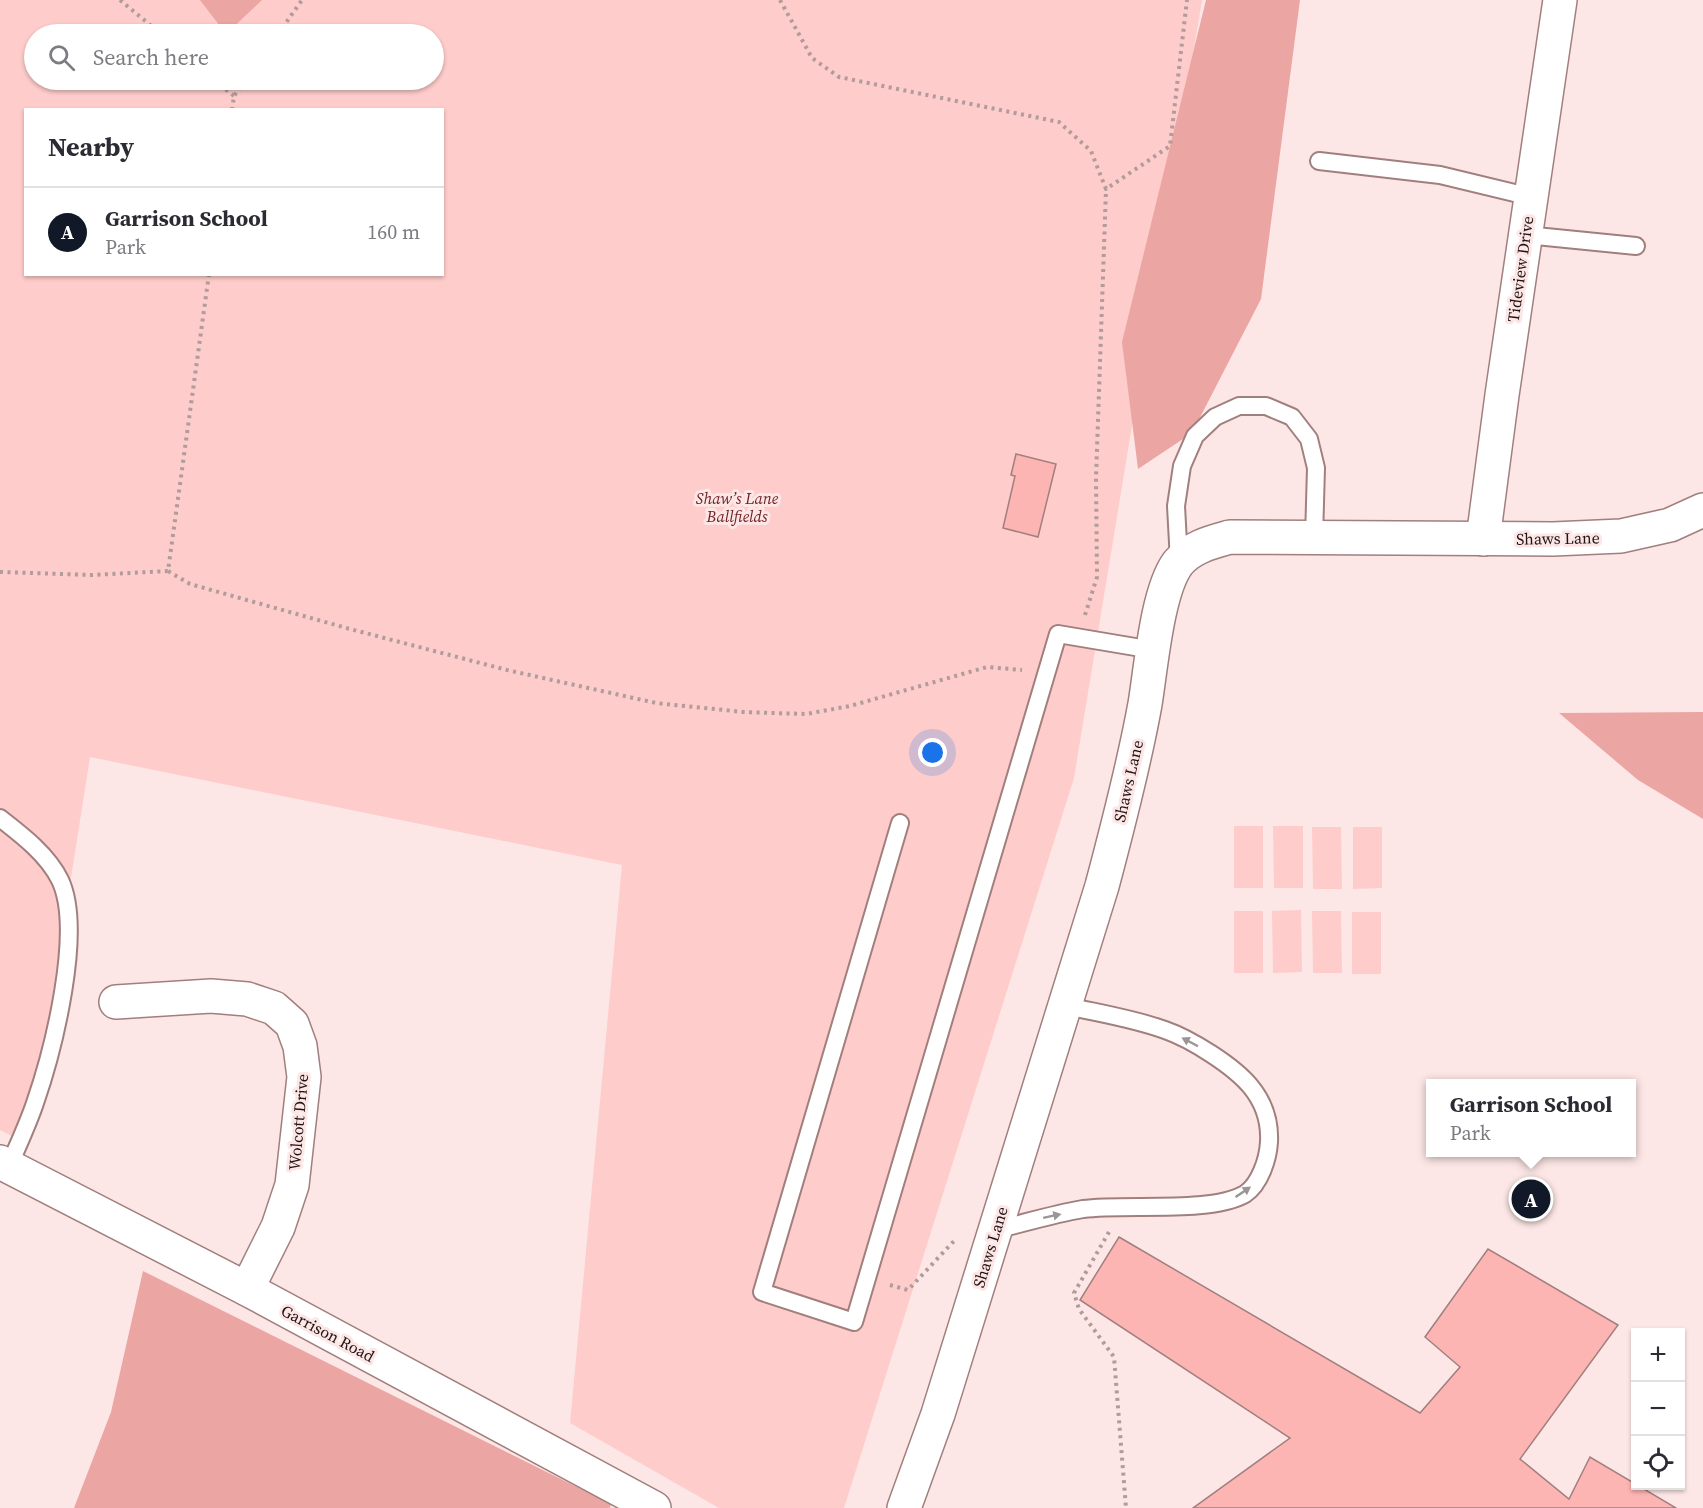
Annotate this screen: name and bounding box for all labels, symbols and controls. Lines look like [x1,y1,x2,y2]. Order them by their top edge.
search box [24,24,444,90]
icon: search [45,41,78,74]
text: Search here [93,42,209,72]
text: Nearby [48,129,134,165]
text: Garrison School [105,203,268,233]
street label: Tideview Drive [1502,215,1538,323]
text: A [61,218,74,246]
text: 160 m [367,218,420,246]
text: Park [105,233,146,261]
park label: Shaw’s Lane Ballfields [696,487,779,527]
street label: Shaws Lane [1516,526,1600,550]
your location [918,738,947,767]
street label: Shaws Lane [1108,738,1148,824]
one-way arrow [1181,1037,1198,1047]
street label: Wolcott Drive [283,1073,313,1171]
popup [1426,1079,1636,1157]
text: Garrison School [1450,1089,1612,1119]
text: Park [1450,1119,1491,1147]
pin: A [1512,1176,1550,1222]
one-way arrow [1235,1187,1252,1198]
street label: Shaws Lane [967,1204,1013,1290]
one-way arrow [1043,1211,1061,1221]
street label: Garrison Road [277,1299,379,1367]
map controls [1631,1328,1685,1490]
button: + [1631,1328,1685,1382]
button: − [1631,1382,1685,1436]
button: locate [1631,1436,1685,1490]

